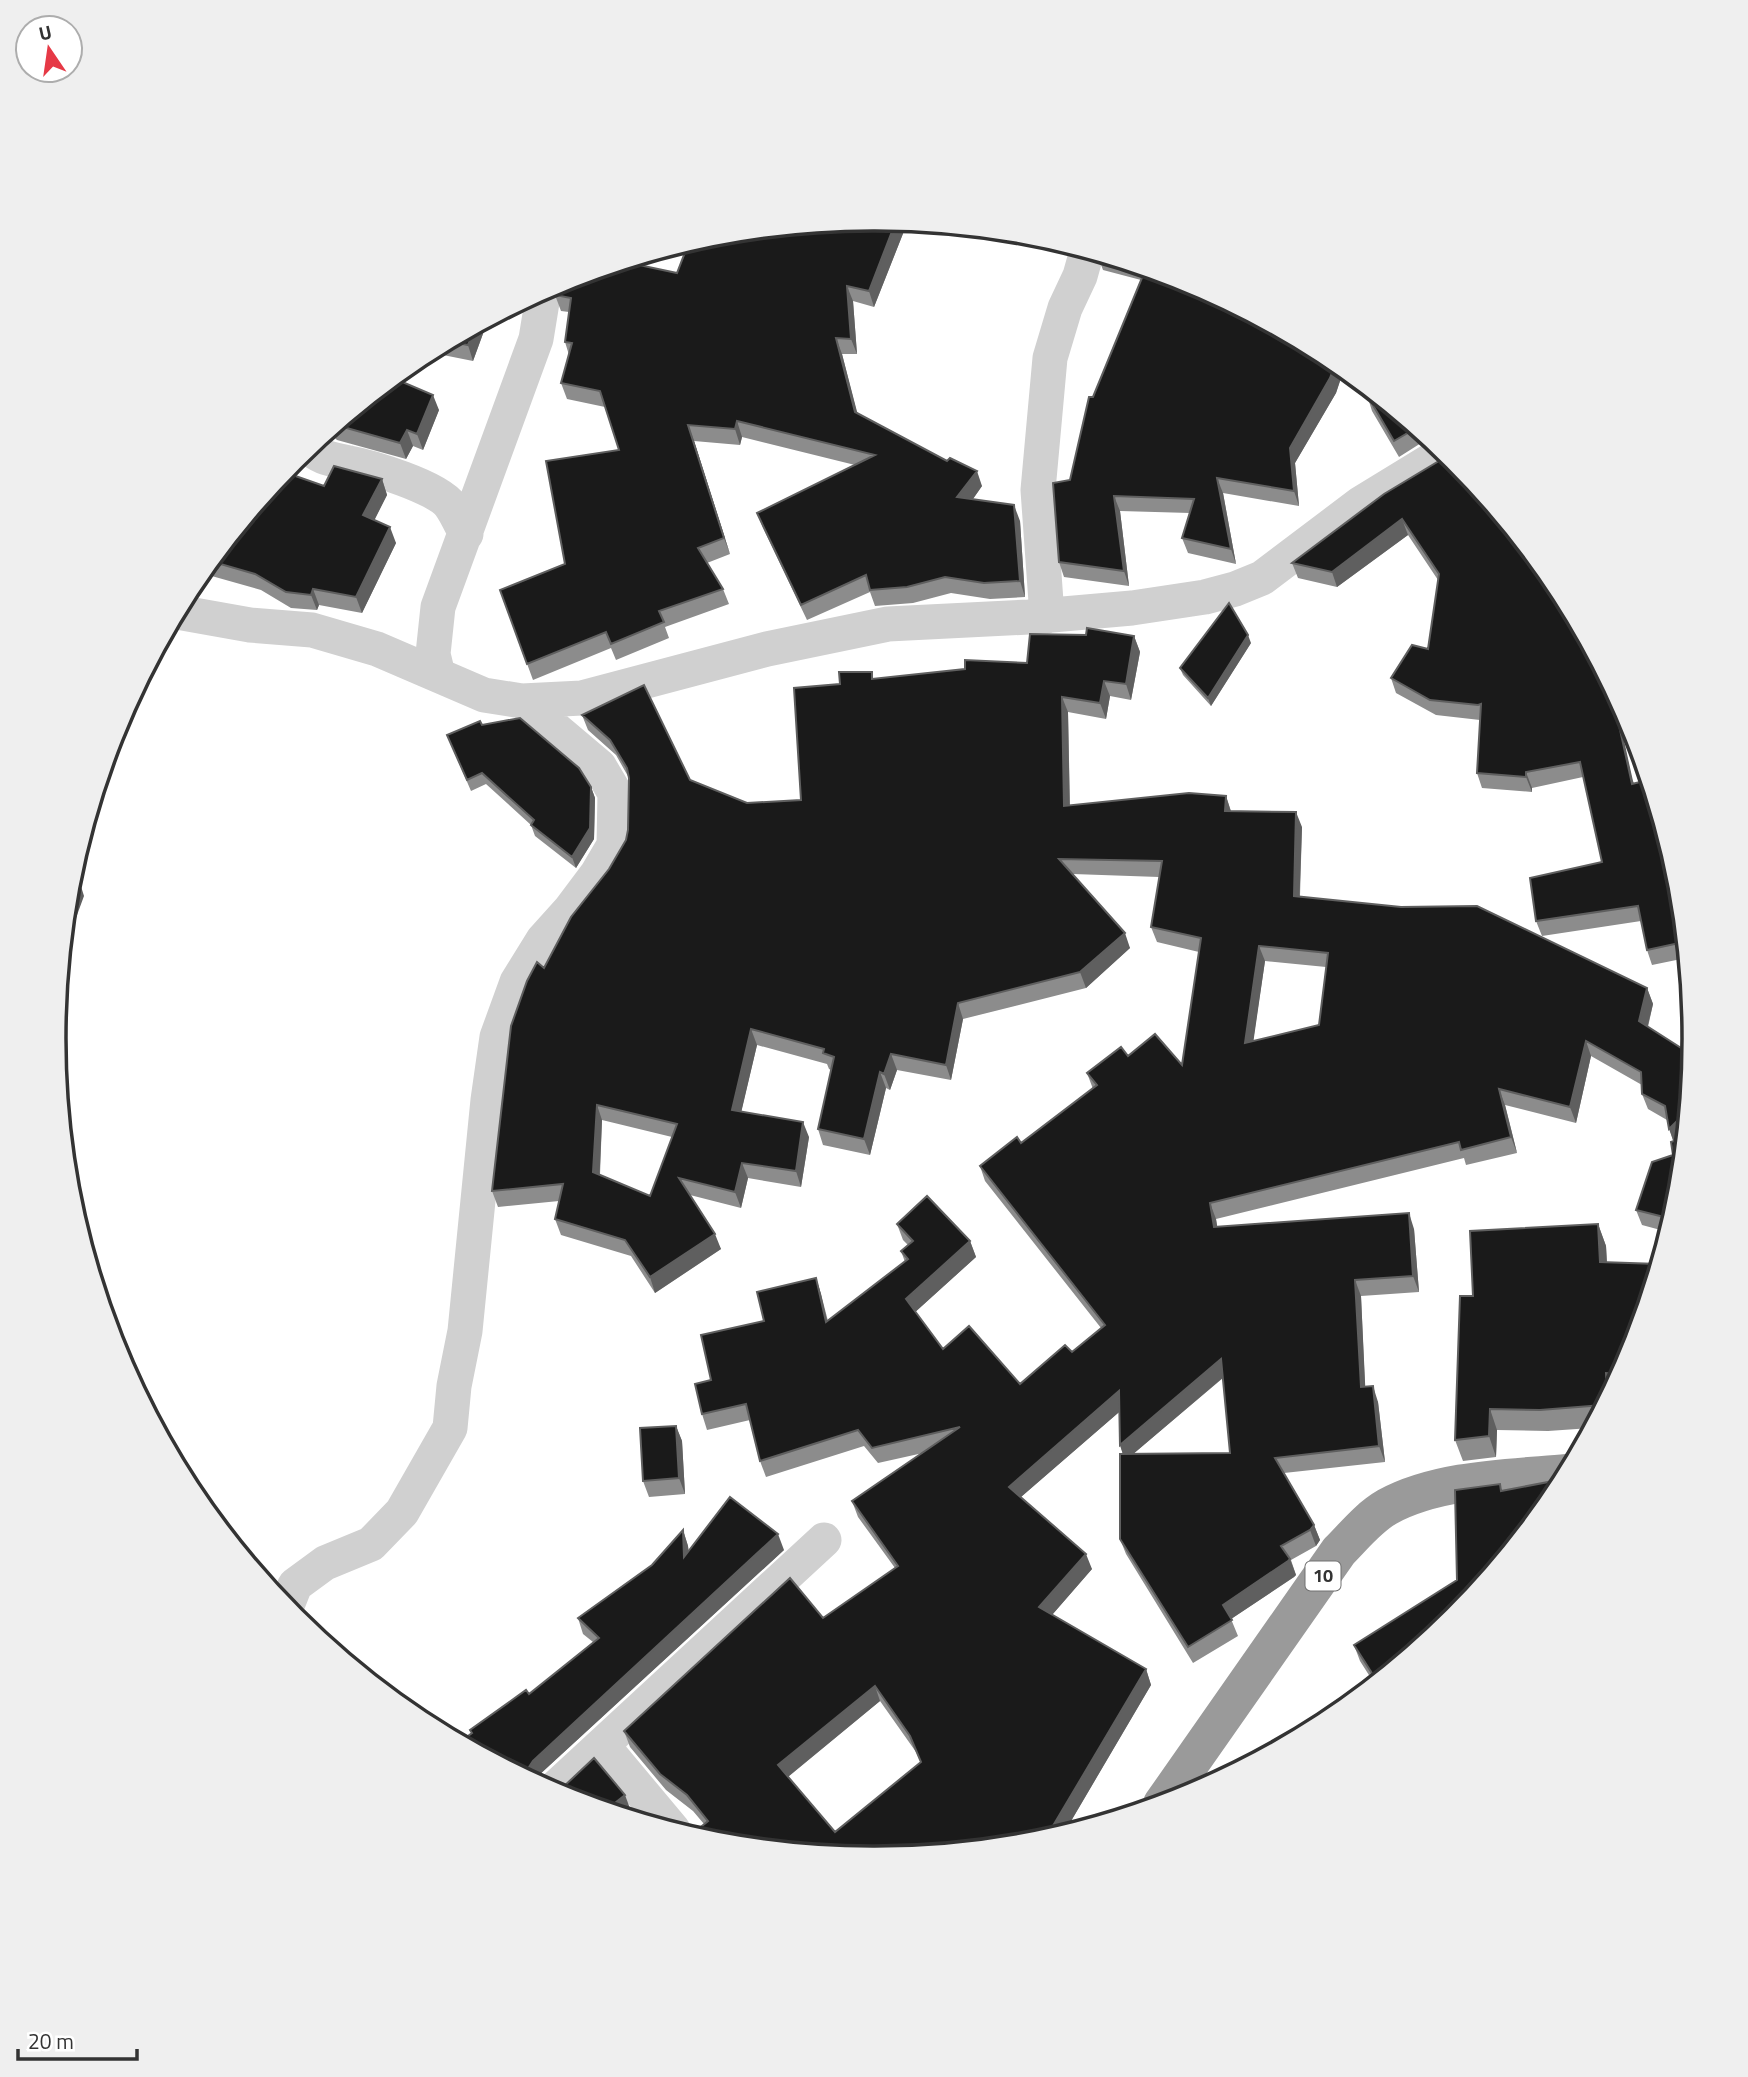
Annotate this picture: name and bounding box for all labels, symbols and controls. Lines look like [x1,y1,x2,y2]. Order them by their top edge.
north arrow [14,14,84,84]
text: U [36,16,54,47]
road number: 10 [1306,1562,1340,1590]
scale bar [18,2018,136,2062]
text: 20 m [28,2025,74,2057]

